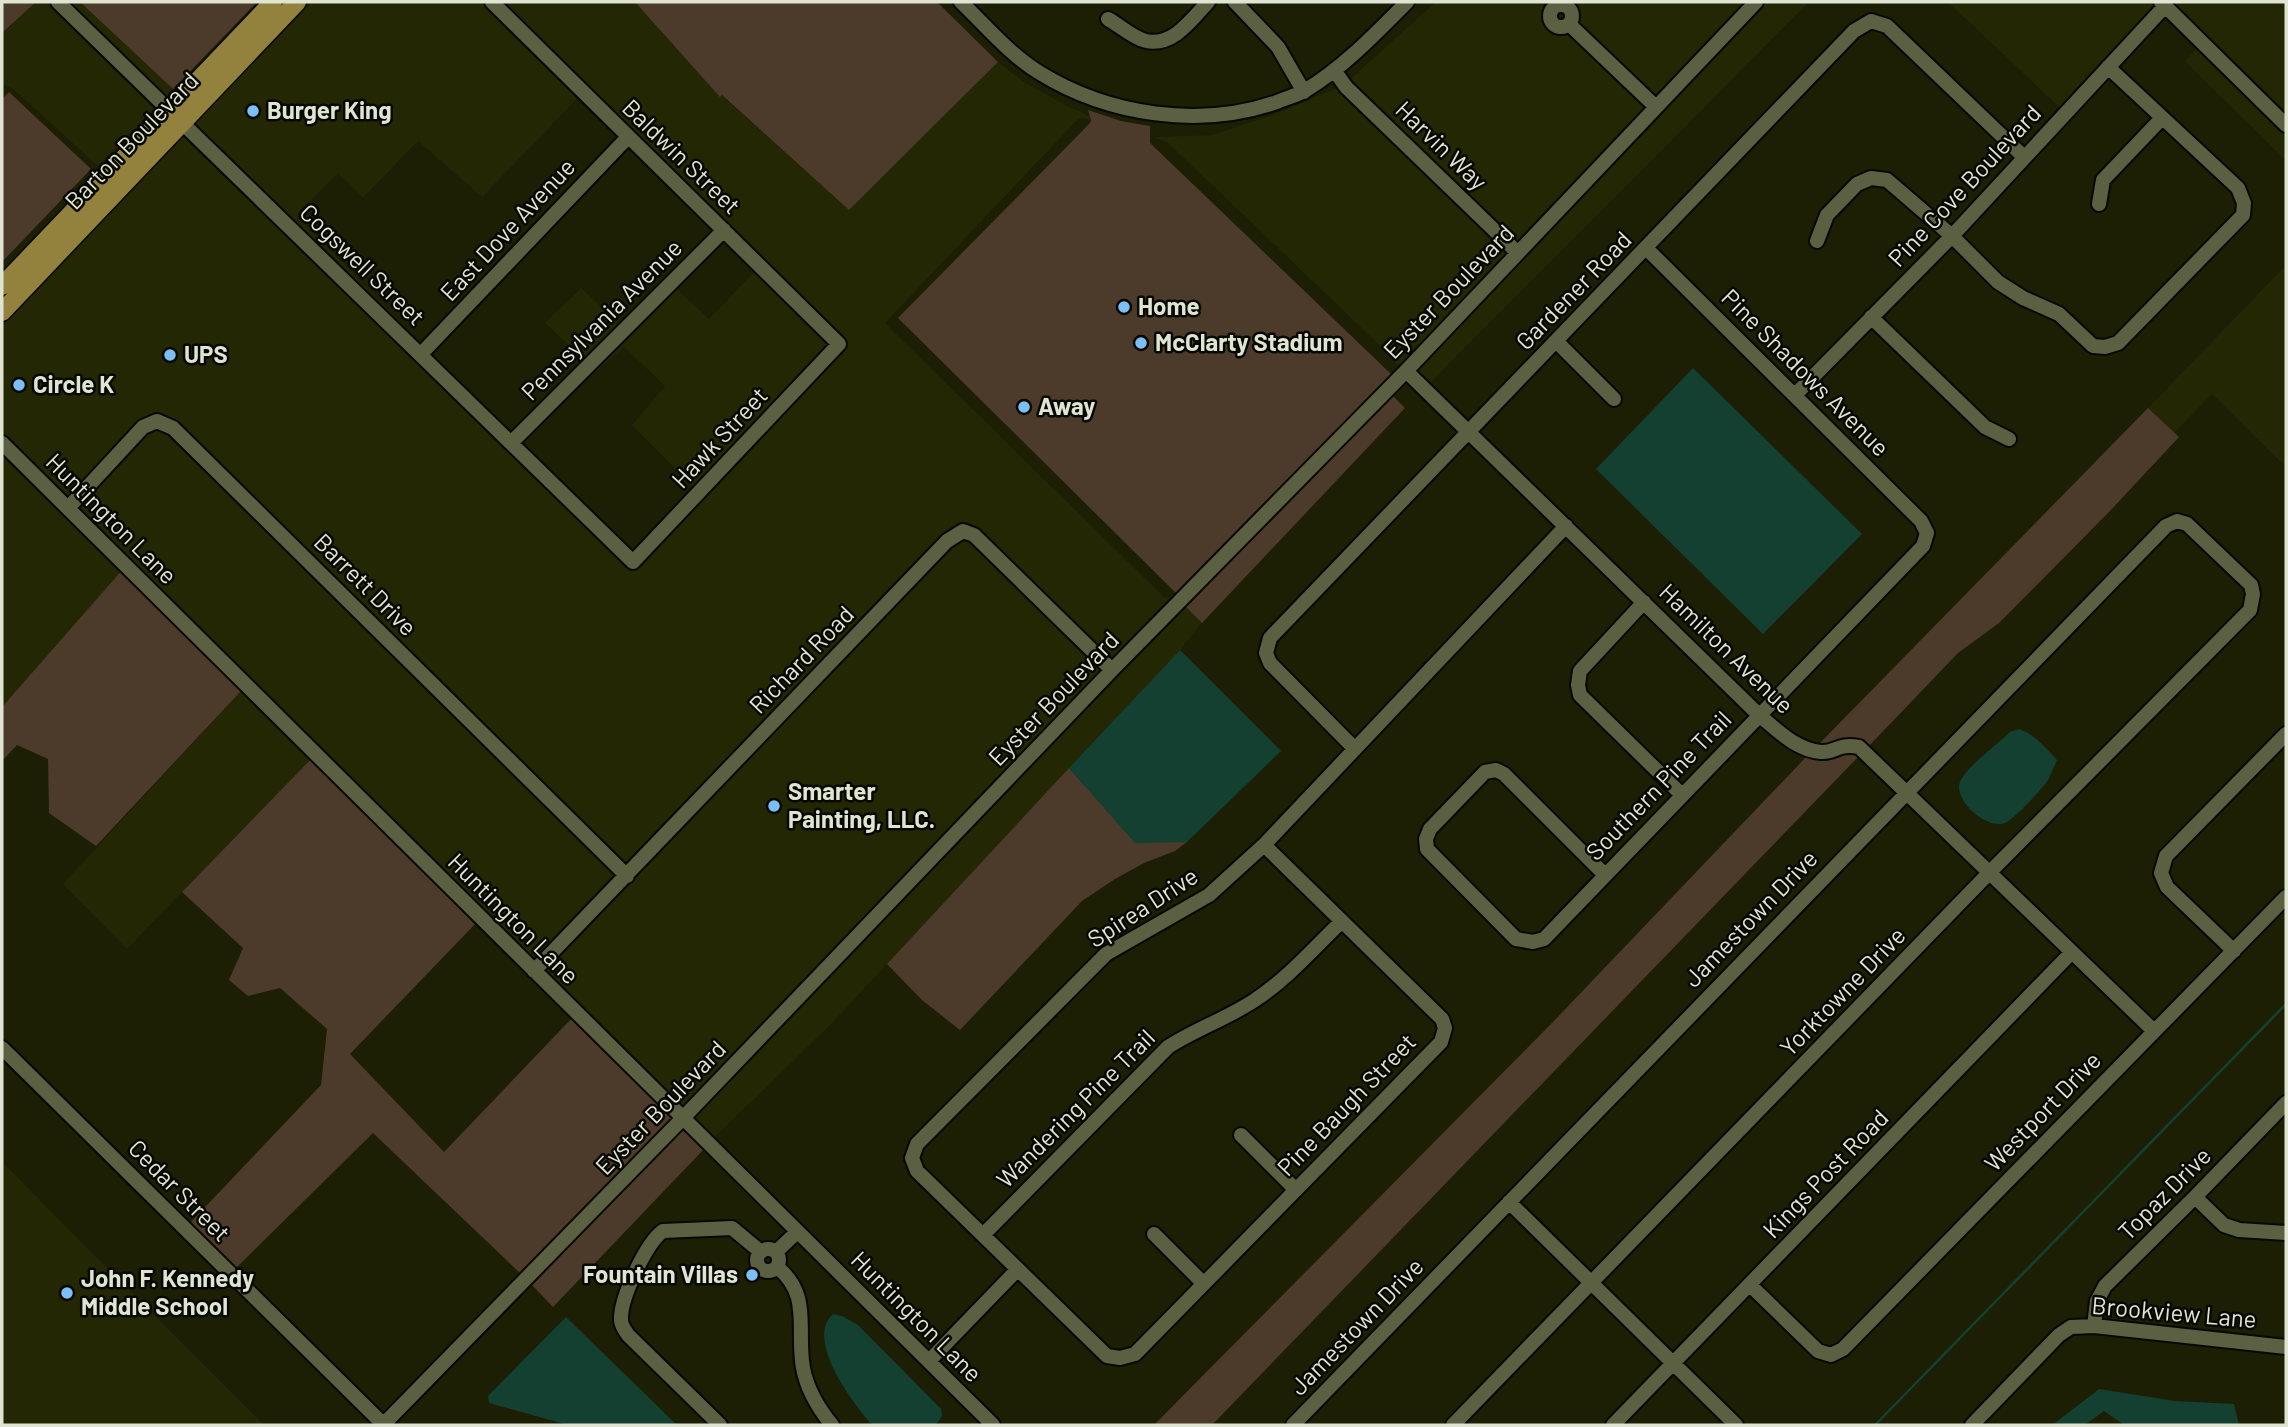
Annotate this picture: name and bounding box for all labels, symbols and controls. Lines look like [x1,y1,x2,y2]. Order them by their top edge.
street label: Barton Boulevard [58,65,204,215]
street label: Baldwin Street [617,93,747,219]
street label: Harvin Way [1390,94,1494,196]
place label: Burger King [267,95,392,124]
street label: Pine Cove Boulevard [1882,98,2046,272]
marker: Burger King [245,103,261,119]
street label: East Dove Avenue [434,152,580,306]
street label: Cogswell Street [295,197,431,331]
street label: Eyster Boulevard [1377,218,1519,364]
street label: Gardener Road [1509,225,1637,355]
street label: Pennsylvania Avenue [514,232,687,405]
street label: Pine Shadows Avenue [1716,282,1896,462]
place label: Home [1138,291,1200,320]
marker: Home [1116,299,1132,315]
place label: McClarty Stadium [1155,327,1342,356]
marker: McClarty Stadium [1133,335,1149,351]
place label: UPS [184,339,228,368]
marker: UPS [162,347,178,363]
place label: Circle K [33,369,114,398]
marker: Circle K [11,377,27,393]
street label: Hawk Street [665,380,773,493]
place label: Away [1038,391,1095,420]
marker: Away [1016,399,1032,415]
street label: Huntington Lane [41,447,183,589]
street label: Barrett Drive [309,527,423,641]
street label: Hamilton Avenue [1654,577,1800,719]
street label: Richard Road [743,599,859,719]
street label: Eyster Boulevard [982,625,1124,771]
street label: Southern Pine Trail [1579,704,1737,866]
place label: Smarter Painting, LLC. [788,776,935,833]
marker: Smarter Painting, LLC. [766,798,782,814]
street label: Jamestown Drive [1677,843,1823,993]
street label: Huntington Lane [443,847,585,989]
street label: Spirea Drive [1082,860,1203,953]
street label: Yorktowne Drive [1773,920,1911,1061]
street label: Wandering Pine Trail [990,1023,1160,1193]
street label: Pine Baugh Street [1271,1027,1421,1181]
street label: Eyster Boulevard [589,1034,731,1180]
street label: Westport Drive [1978,1045,2106,1177]
street label: Kings Post Road [1756,1103,1894,1243]
street label: Cedar Street [123,1133,237,1247]
street label: Topaz Drive [2111,1140,2216,1245]
street label: Huntington Lane [846,1245,988,1387]
street label: Jamestown Drive [1283,1251,1429,1401]
place label: Fountain Villas [583,1259,738,1288]
place label: John F. Kennedy Middle School [81,1263,254,1320]
marker: Fountain Villas [744,1267,760,1283]
marker: John F. Kennedy Middle School [59,1285,75,1301]
street label: Brookview Lane [2090,1290,2258,1333]

